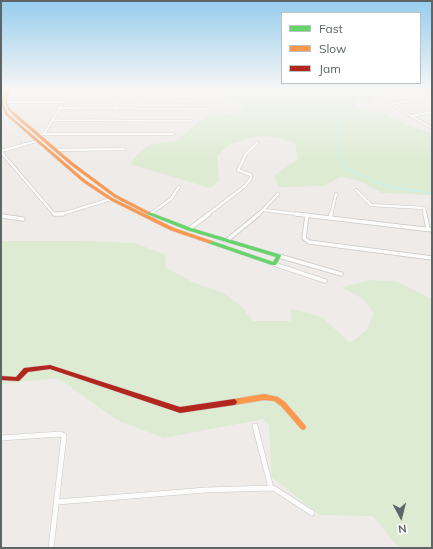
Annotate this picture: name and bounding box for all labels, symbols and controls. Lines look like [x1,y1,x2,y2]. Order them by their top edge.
legend [281,12,421,84]
text: Fast [319,21,343,36]
text: Slow [319,41,347,56]
text: Jam [319,61,341,76]
north arrow [381,497,421,537]
text: N [397,521,407,536]

